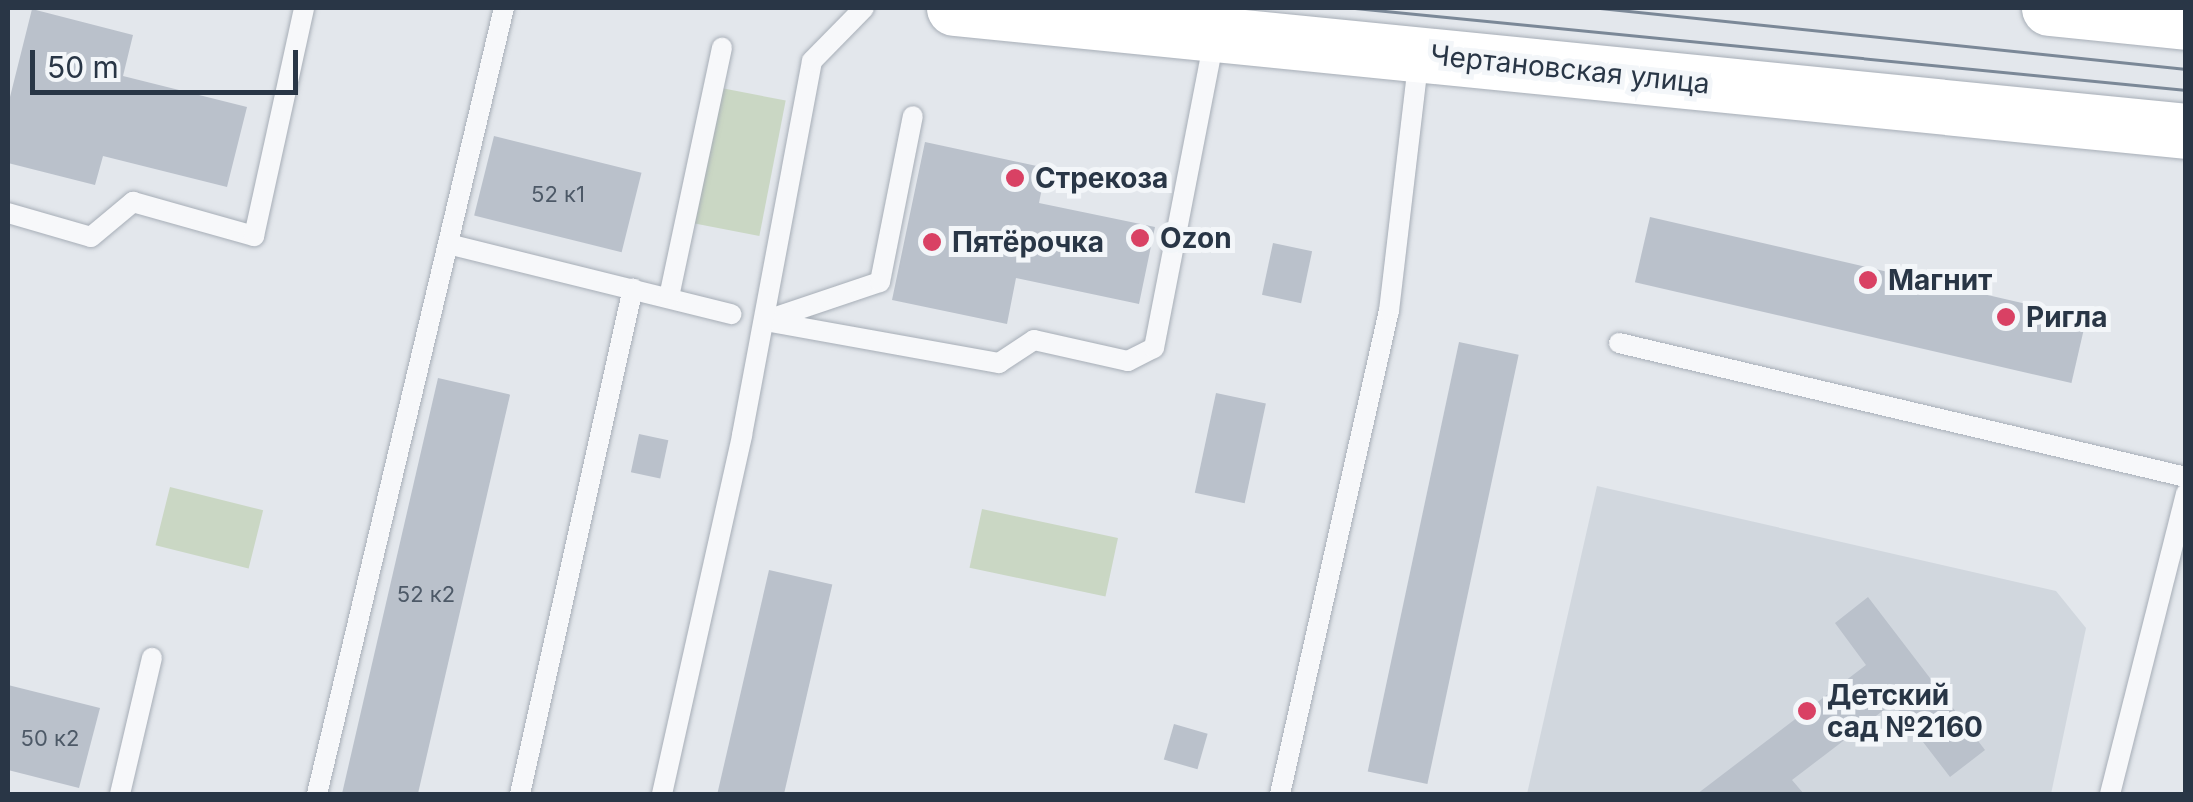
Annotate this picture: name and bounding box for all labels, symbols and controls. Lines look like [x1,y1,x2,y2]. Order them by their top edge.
scale bar [35,30,302,92]
street label: Чертановская улица [1429,38,1711,100]
text: 50 m [47,49,119,85]
place label: Стрекоза [1035,161,1168,195]
marker: Стрекоза [1004,167,1026,189]
house number: 52 к1 [531,182,585,208]
place label: Ozon [1160,221,1232,255]
place label: Пятёрочка [952,225,1104,259]
marker: Ozon [1129,227,1151,249]
marker: Пятёрочка [921,231,943,253]
place label: Магнит [1888,263,1992,297]
marker: Магнит [1857,269,1879,291]
place label: Ригла [2026,300,2107,334]
marker: Ригла [1995,306,2017,328]
house number: 52 к2 [397,582,455,608]
place label: Детский сад №2160 [1827,678,1983,744]
marker: Детский сад №2160 [1796,700,1818,722]
house number: 50 к2 [21,726,79,752]

